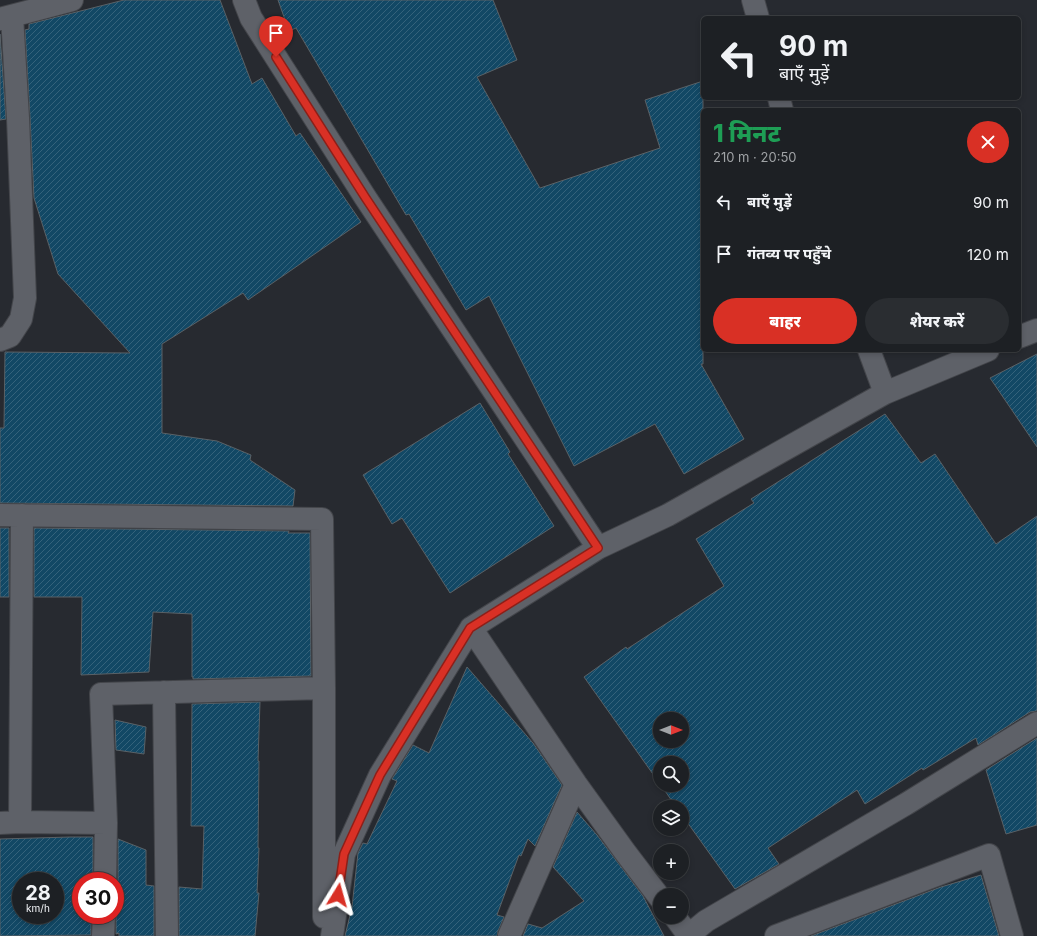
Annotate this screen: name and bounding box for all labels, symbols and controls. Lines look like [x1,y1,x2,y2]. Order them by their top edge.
pin [259,16,293,57]
icon: arrive [265,22,287,44]
text: 90 m [779,29,848,63]
icon: left [713,32,765,84]
text: बाएँ मुड़ें [779,63,829,84]
text: 1 मिनट [713,119,781,148]
button: close [967,121,1009,163]
text: 210 m · 20:50 [713,149,797,165]
icon: left [713,191,735,213]
text: बाएँ मुड़ें [747,192,792,211]
text: 90 m [973,193,1009,212]
icon: arrive [713,243,735,265]
text: गंतव्य पर पहुँचे [747,244,831,263]
text: 120 m [967,245,1009,264]
button: बाहर [713,298,857,344]
button: शेयर करें [865,298,1009,344]
north arrow [653,712,689,748]
map controls [653,712,689,924]
button: search [653,756,689,792]
button: layers [653,800,689,836]
button: + [653,844,689,880]
speed limit sign: 30 [72,872,124,924]
position arrow [317,874,359,916]
text: 28 [25,881,51,905]
button: − [653,888,689,924]
text: km/h [26,902,50,914]

